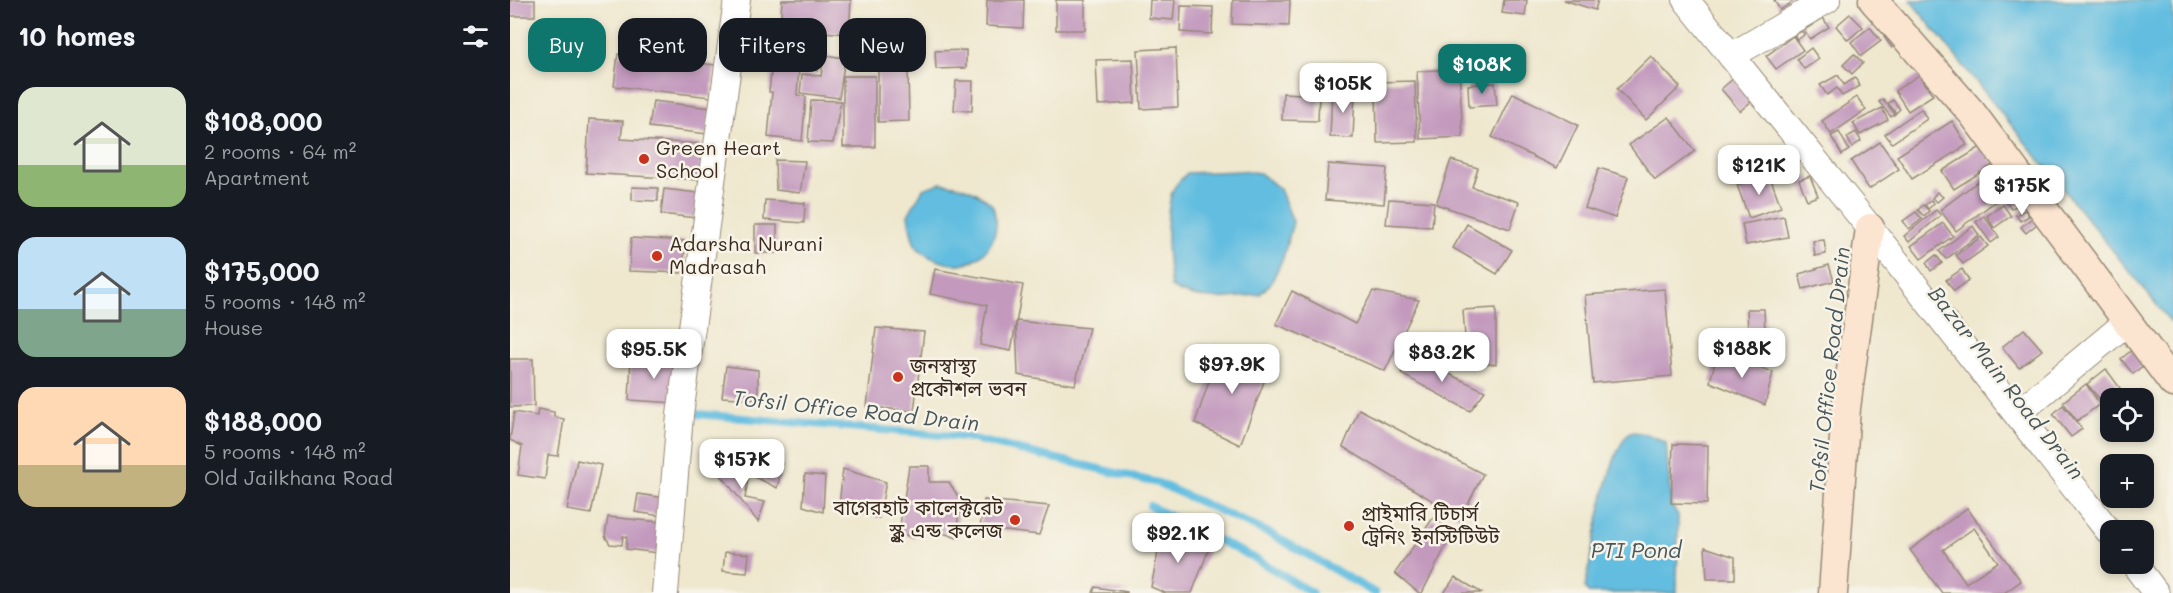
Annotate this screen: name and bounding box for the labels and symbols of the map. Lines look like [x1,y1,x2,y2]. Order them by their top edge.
pin: $108K [1440,44,1524,95]
pin: $105K [1301,63,1385,114]
place label: Green Heart School [656,134,781,183]
pin: $121K [1717,145,1801,196]
marker: Green Heart School [637,152,651,166]
pin: $175K [1980,165,2064,216]
place label: Adarsha Nurani Madrasah [669,230,823,279]
water label: Tofsil Office Road Drain [1802,245,1855,494]
marker: Adarsha Nurani Madrasah [650,249,664,263]
water label: Bazar Main Road Drain [1923,280,2091,484]
pin: $188K [1700,328,1784,379]
pin: $95.5K [605,329,703,380]
pin: $83.2K [1393,332,1491,383]
pin: $97.9K [1183,344,1281,395]
place label: জনস্বাস্থ্য প্রকৌশল ভবন [909,352,1028,401]
marker: জনস্বাস্থ্য প্রকৌশল ভবন [891,370,905,384]
water label: Tofsil Office Road Drain [732,383,981,436]
pin: $157K [700,439,784,490]
place label: বাগেরহাট কালেক্টরেট স্কুল এন্ড কলেজ [832,494,1004,543]
place label: প্রাইমারি টিচার্স ট্রেনিং ইনস্টিটিউট [1361,500,1500,549]
marker: বাগেরহাট কালেক্টরেট স্কুল এন্ড কলেজ [1008,513,1022,527]
pin: $92.1K [1129,513,1227,564]
marker: প্রাইমারি টিচার্স ট্রেনিং ইনস্টিটিউট [1342,519,1356,533]
water label: PTI Pond [1591,536,1683,563]

